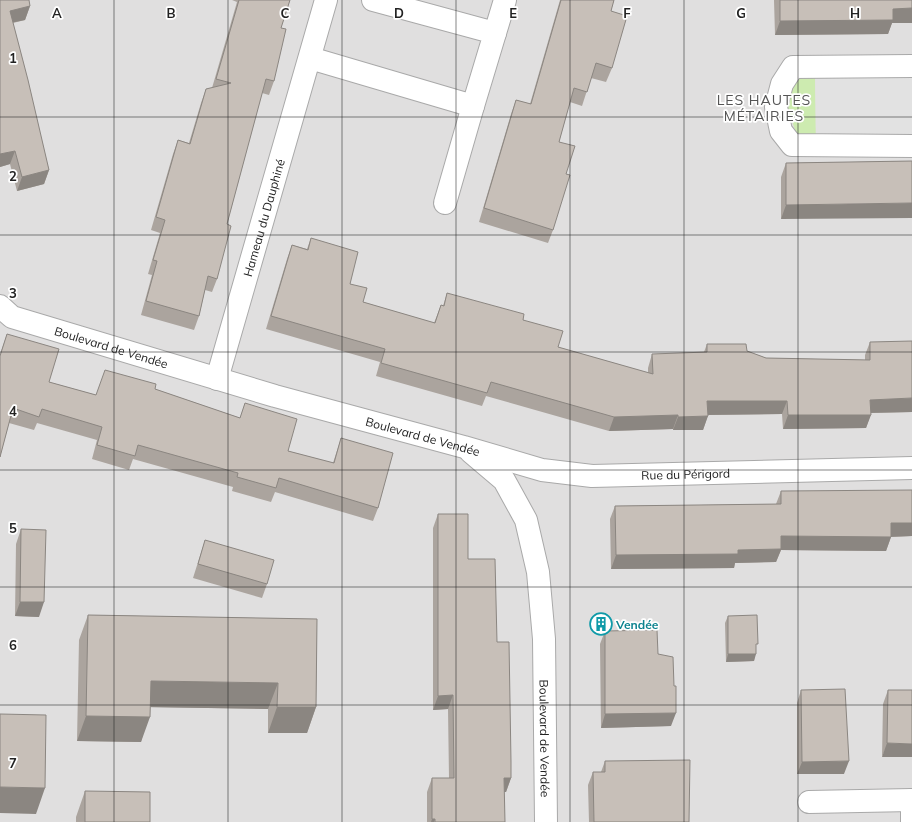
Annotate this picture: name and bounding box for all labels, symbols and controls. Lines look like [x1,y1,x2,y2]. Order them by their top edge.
text: A [52,5,62,21]
text: B [167,5,176,21]
text: C [281,5,290,21]
text: D [394,5,404,21]
text: E [509,5,517,21]
text: F [623,5,631,21]
text: G [736,5,746,21]
text: H [850,5,860,21]
text: 1 [9,50,17,66]
district label: LES HAUTES MÉTAIRIES [717,91,811,125]
street label: Hameau du Dauphiné [239,157,287,278]
text: 2 [9,168,17,184]
text: 3 [9,285,17,301]
street label: Boulevard de Vendée [53,323,170,371]
text: 4 [9,403,17,419]
street label: Boulevard de Vendée [364,413,482,459]
street label: Rue du Périgord [641,465,730,482]
text: 5 [9,520,17,536]
building icon: Vendée [588,611,614,637]
place label: Vendée [615,617,659,632]
text: 6 [9,637,17,653]
street label: Boulevard de Vendée [537,679,553,797]
text: 7 [9,755,17,771]

